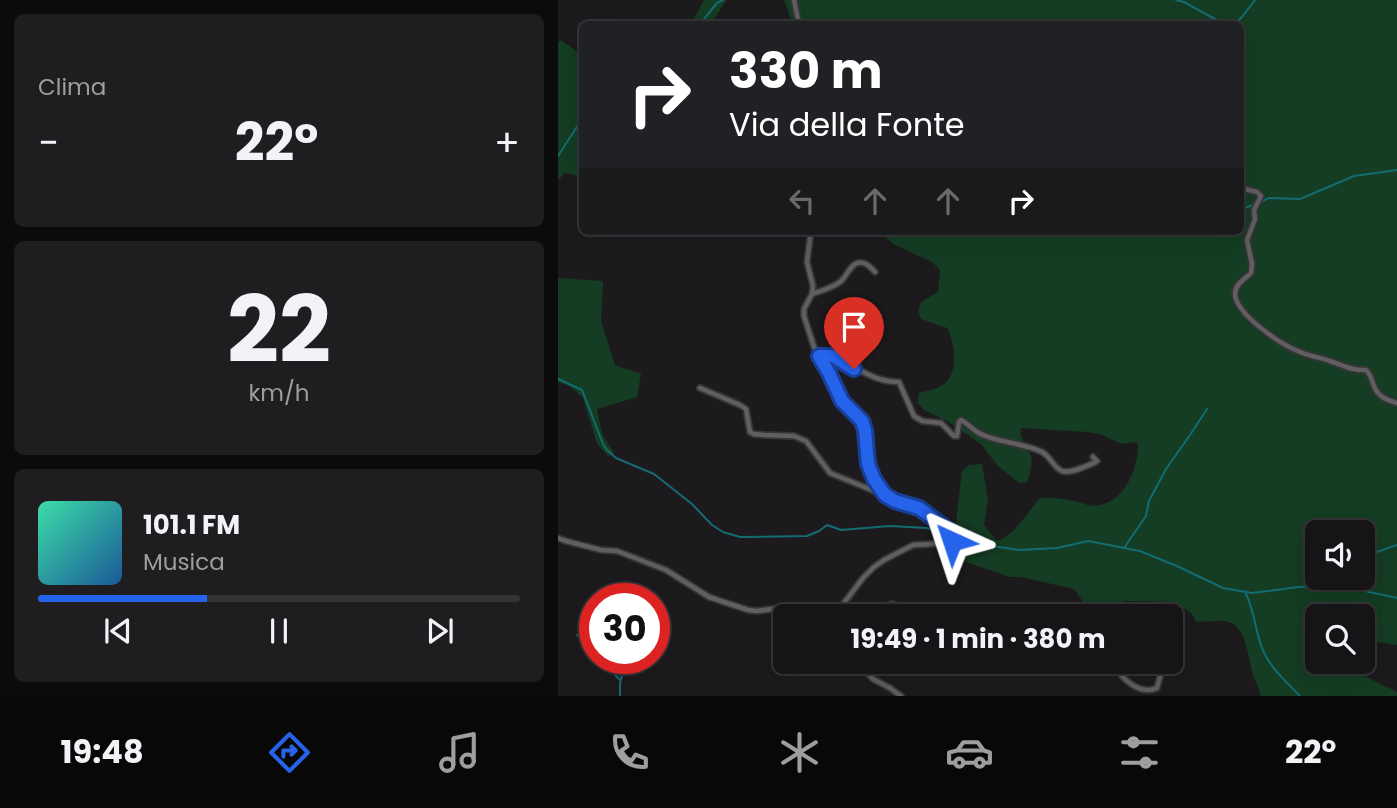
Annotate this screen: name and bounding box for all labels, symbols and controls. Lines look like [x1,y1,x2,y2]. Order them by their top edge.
text: 330 m [729,37,883,105]
icon: right [614,49,705,140]
text: Clima [38,71,106,103]
text: Via della Fonte [729,102,965,147]
text: 22° [235,106,318,179]
text: − [38,116,59,169]
text: + [494,116,520,169]
icon: left [783,182,821,220]
icon: ahead [856,182,894,220]
icon: ahead [929,182,967,220]
icon: right [1002,182,1040,220]
text: 22 [227,266,331,394]
pin [824,297,884,369]
icon: arrive [835,308,873,346]
text: km/h [248,377,310,409]
position arrow [915,504,989,578]
text: 101.1 FM [143,507,240,543]
map controls [1305,520,1375,674]
button: sound [1305,520,1375,590]
text: Musica [143,546,225,578]
speed limit sign: 30 [579,583,670,674]
button: search [1305,604,1375,674]
icon: previous [99,612,137,650]
icon: pause [260,612,298,650]
icon: next [421,612,459,650]
text: 19:49 · 1 min · 380 m [851,621,1105,657]
icon: directions [265,728,314,777]
icon: music [435,728,484,777]
icon: phone [605,728,654,777]
icon: climate [775,728,824,777]
icon: car [945,728,994,777]
icon: filters [1115,728,1164,777]
text: 19:48 [61,729,144,774]
text: 22° [1285,729,1336,774]

